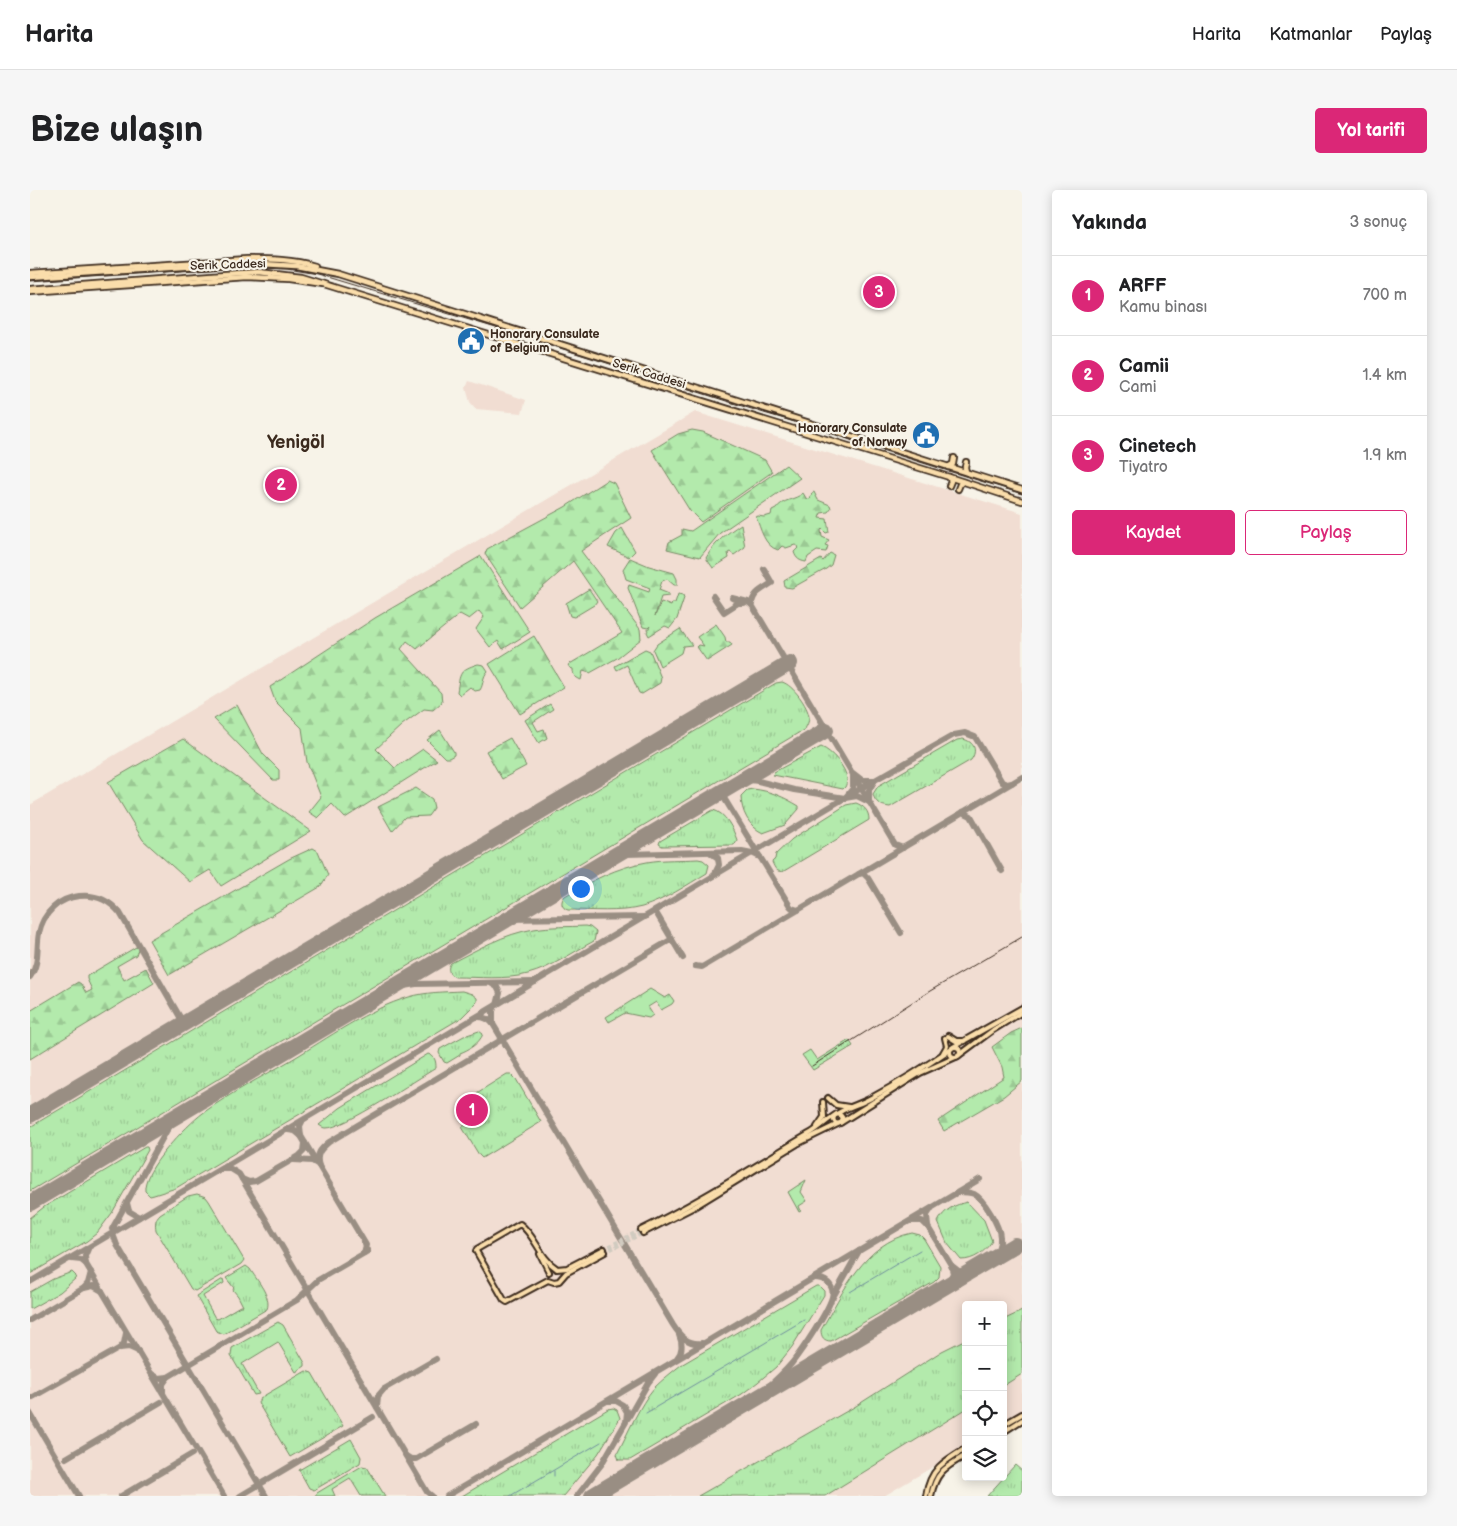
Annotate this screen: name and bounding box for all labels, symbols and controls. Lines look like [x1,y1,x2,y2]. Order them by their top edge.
text: Harita [25,20,93,49]
text: Harita [1192,24,1241,45]
text: Katmanlar [1269,24,1352,45]
text: Paylaş [1380,24,1432,45]
button: Yol tarifi [1315,108,1427,153]
text: Bize ulaşın [30,109,203,152]
text: Yakında [1072,210,1147,235]
text: 3 sonuç [1349,213,1407,232]
street label: Serik Caddesi [190,256,266,274]
pin: 3 [863,273,895,311]
text: ARFF [1119,275,1167,298]
text: 1 [1085,286,1091,305]
text: 700 m [1363,286,1407,305]
text: Kamu binası [1119,298,1207,317]
public building icon: Honorary Consulate of Belgium [456,326,486,356]
place label: Honorary Consulate of Belgium [490,327,599,356]
text: Camii [1119,355,1169,378]
street label: Serik Caddesi [611,356,688,392]
text: 2 [1083,366,1093,385]
text: 1.4 km [1363,366,1407,385]
text: Cami [1119,378,1156,397]
public building icon: Honorary Consulate of Norway [911,420,941,450]
place label: Honorary Consulate of Norway [798,421,907,450]
district label: Yenigöl [267,432,325,453]
text: Cinetech [1119,435,1196,458]
text: 3 [1083,446,1093,465]
text: 1.9 km [1363,446,1407,465]
text: Tiyatro [1119,458,1168,477]
pin: 2 [265,466,297,504]
button: Kaydet [1072,510,1235,555]
button: Paylaş [1245,510,1407,555]
your location [568,876,594,902]
pin: 1 [456,1091,488,1129]
map controls [962,1301,1007,1481]
button: + [962,1301,1007,1346]
button: − [962,1346,1007,1391]
button: locate [962,1391,1007,1436]
button: layers [962,1436,1007,1481]

